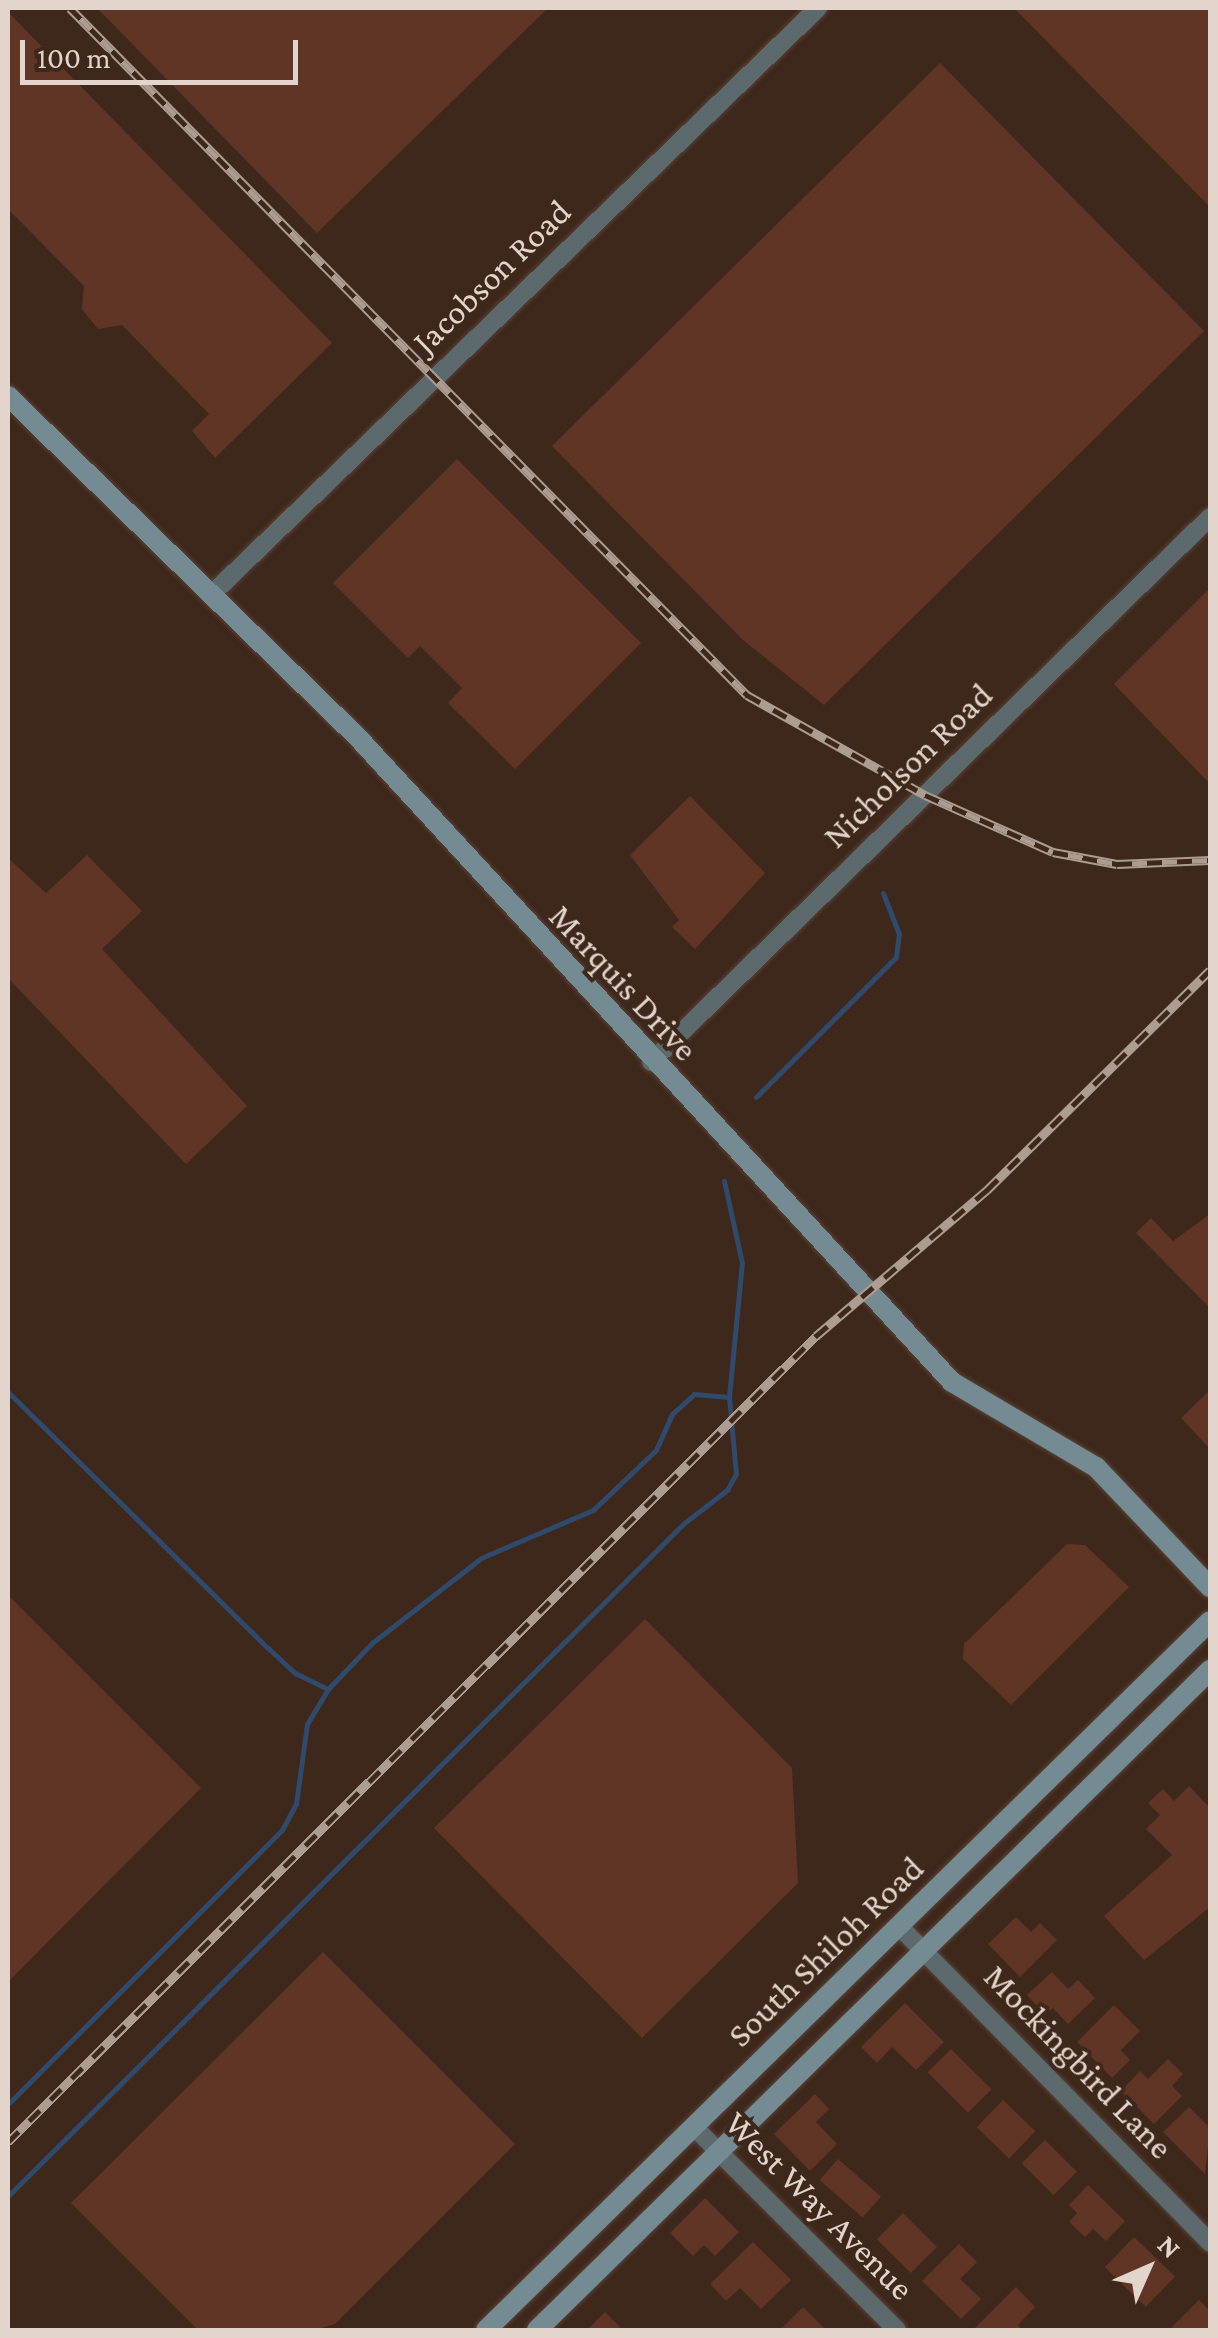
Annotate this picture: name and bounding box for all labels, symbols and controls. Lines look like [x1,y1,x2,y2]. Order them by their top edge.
scale bar [25,20,302,82]
text: 100 m [37,41,111,74]
street label: Jacobson Road [404,191,580,363]
street label: Nicholson Road [815,675,1001,857]
street label: Marquis Drive [540,896,706,1070]
street label: South Shiloh Road [719,1848,933,2056]
street label: Mockingbird Lane [975,1956,1181,2168]
street label: West Way Avenue [716,2103,922,2309]
north arrow [1098,2218,1198,2318]
text: N [1152,2229,1187,2264]

